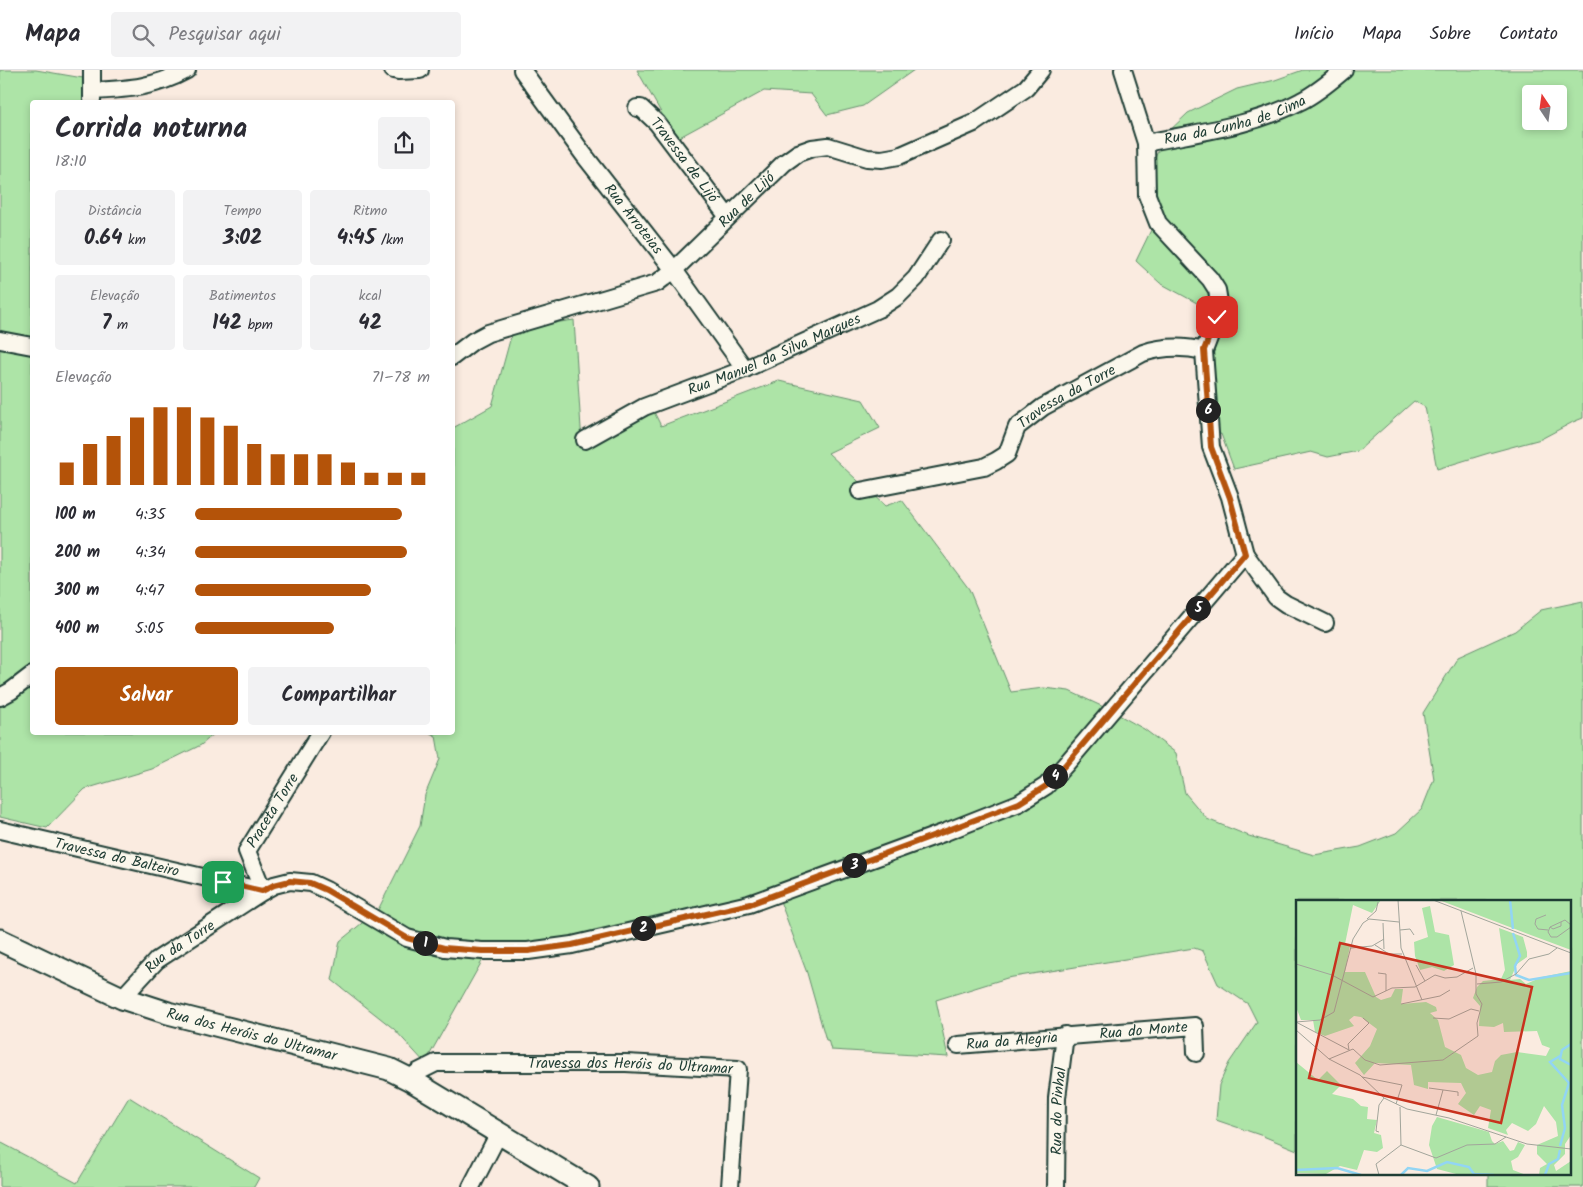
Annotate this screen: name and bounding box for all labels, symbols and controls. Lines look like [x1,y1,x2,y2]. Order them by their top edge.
search box [111,12,461,57]
text: Mapa [25,15,81,54]
text: Pesquisar aqui [169,20,281,50]
text: Início [1294,20,1334,49]
text: Mapa [1362,20,1402,49]
text: Sobre [1430,20,1471,49]
text: Contato [1499,20,1558,49]
icon: search [129,21,157,49]
north arrow [1522,85,1568,130]
map controls [1522,85,1567,130]
street label: Rua da Cunha de Cima [1162,89,1311,152]
text: Corrida noturna [55,107,247,152]
street label: Travessa de Lijó [645,112,725,209]
button: share [378,117,430,169]
text: 18:10 [55,149,87,174]
street label: Rua de Lijó [713,166,782,234]
street label: Rua Arroteias [598,179,669,260]
text: Distância [88,200,142,222]
text: Tempo [224,200,261,222]
text: Ritmo [353,200,387,222]
text: 0.64 [84,222,122,255]
text: 3:02 [223,222,262,255]
text: 4:45 [337,222,375,255]
text: km [122,229,146,251]
text: /km [375,229,404,251]
text: Elevação [90,285,140,307]
text: Batimentos [209,285,276,307]
text: kcal [359,285,382,307]
pin [1196,296,1238,338]
icon: check [1203,303,1231,331]
text: 7 [101,307,111,340]
text: 142 [212,307,242,340]
text: 42 [358,307,382,340]
street label: Rua Manuel da Silva Marques [684,307,865,403]
text: m [111,314,128,336]
text: bpm [242,314,273,336]
street label: Travessa da Torre [1013,359,1121,436]
text: Elevação [55,365,112,390]
text: 71–78 m [372,365,430,390]
pin: 6 [1196,398,1220,422]
text: 6 [1205,399,1212,421]
text: 100 m [55,502,96,527]
text: 4:35 [135,502,165,527]
text: 200 m [55,540,100,565]
text: 4:34 [135,540,166,565]
text: 300 m [55,578,99,603]
text: 4:47 [135,578,164,603]
pin: 5 [1186,596,1210,620]
text: 5 [1195,597,1202,619]
text: 400 m [55,616,99,641]
text: 5:05 [135,616,164,641]
button: Salvar [55,667,238,725]
button: Compartilhar [248,667,430,725]
pin: 4 [1042,764,1068,788]
text: 4 [1052,765,1059,787]
street label: Praceta Torre [241,769,306,853]
street label: Travessa do Balteiro [52,832,182,884]
pin: 3 [842,852,866,878]
text: 3 [851,854,858,876]
pin [202,861,244,903]
icon: arrive [209,868,237,896]
inset map [1296,900,1570,1174]
street label: Rua da Torre [139,914,220,979]
pin: 2 [630,916,656,940]
text: 2 [639,917,648,939]
pin: 1 [412,930,438,956]
text: 1 [423,932,428,954]
street label: Rua dos Heróis do Ultramar [164,1002,340,1069]
street label: Rua do Monte [1098,1016,1189,1047]
street label: Rua da Alegria [965,1026,1059,1057]
street label: Travessa dos Heróis do Ultramar [528,1052,734,1082]
street label: Rua do Pinhal [1045,1066,1074,1155]

